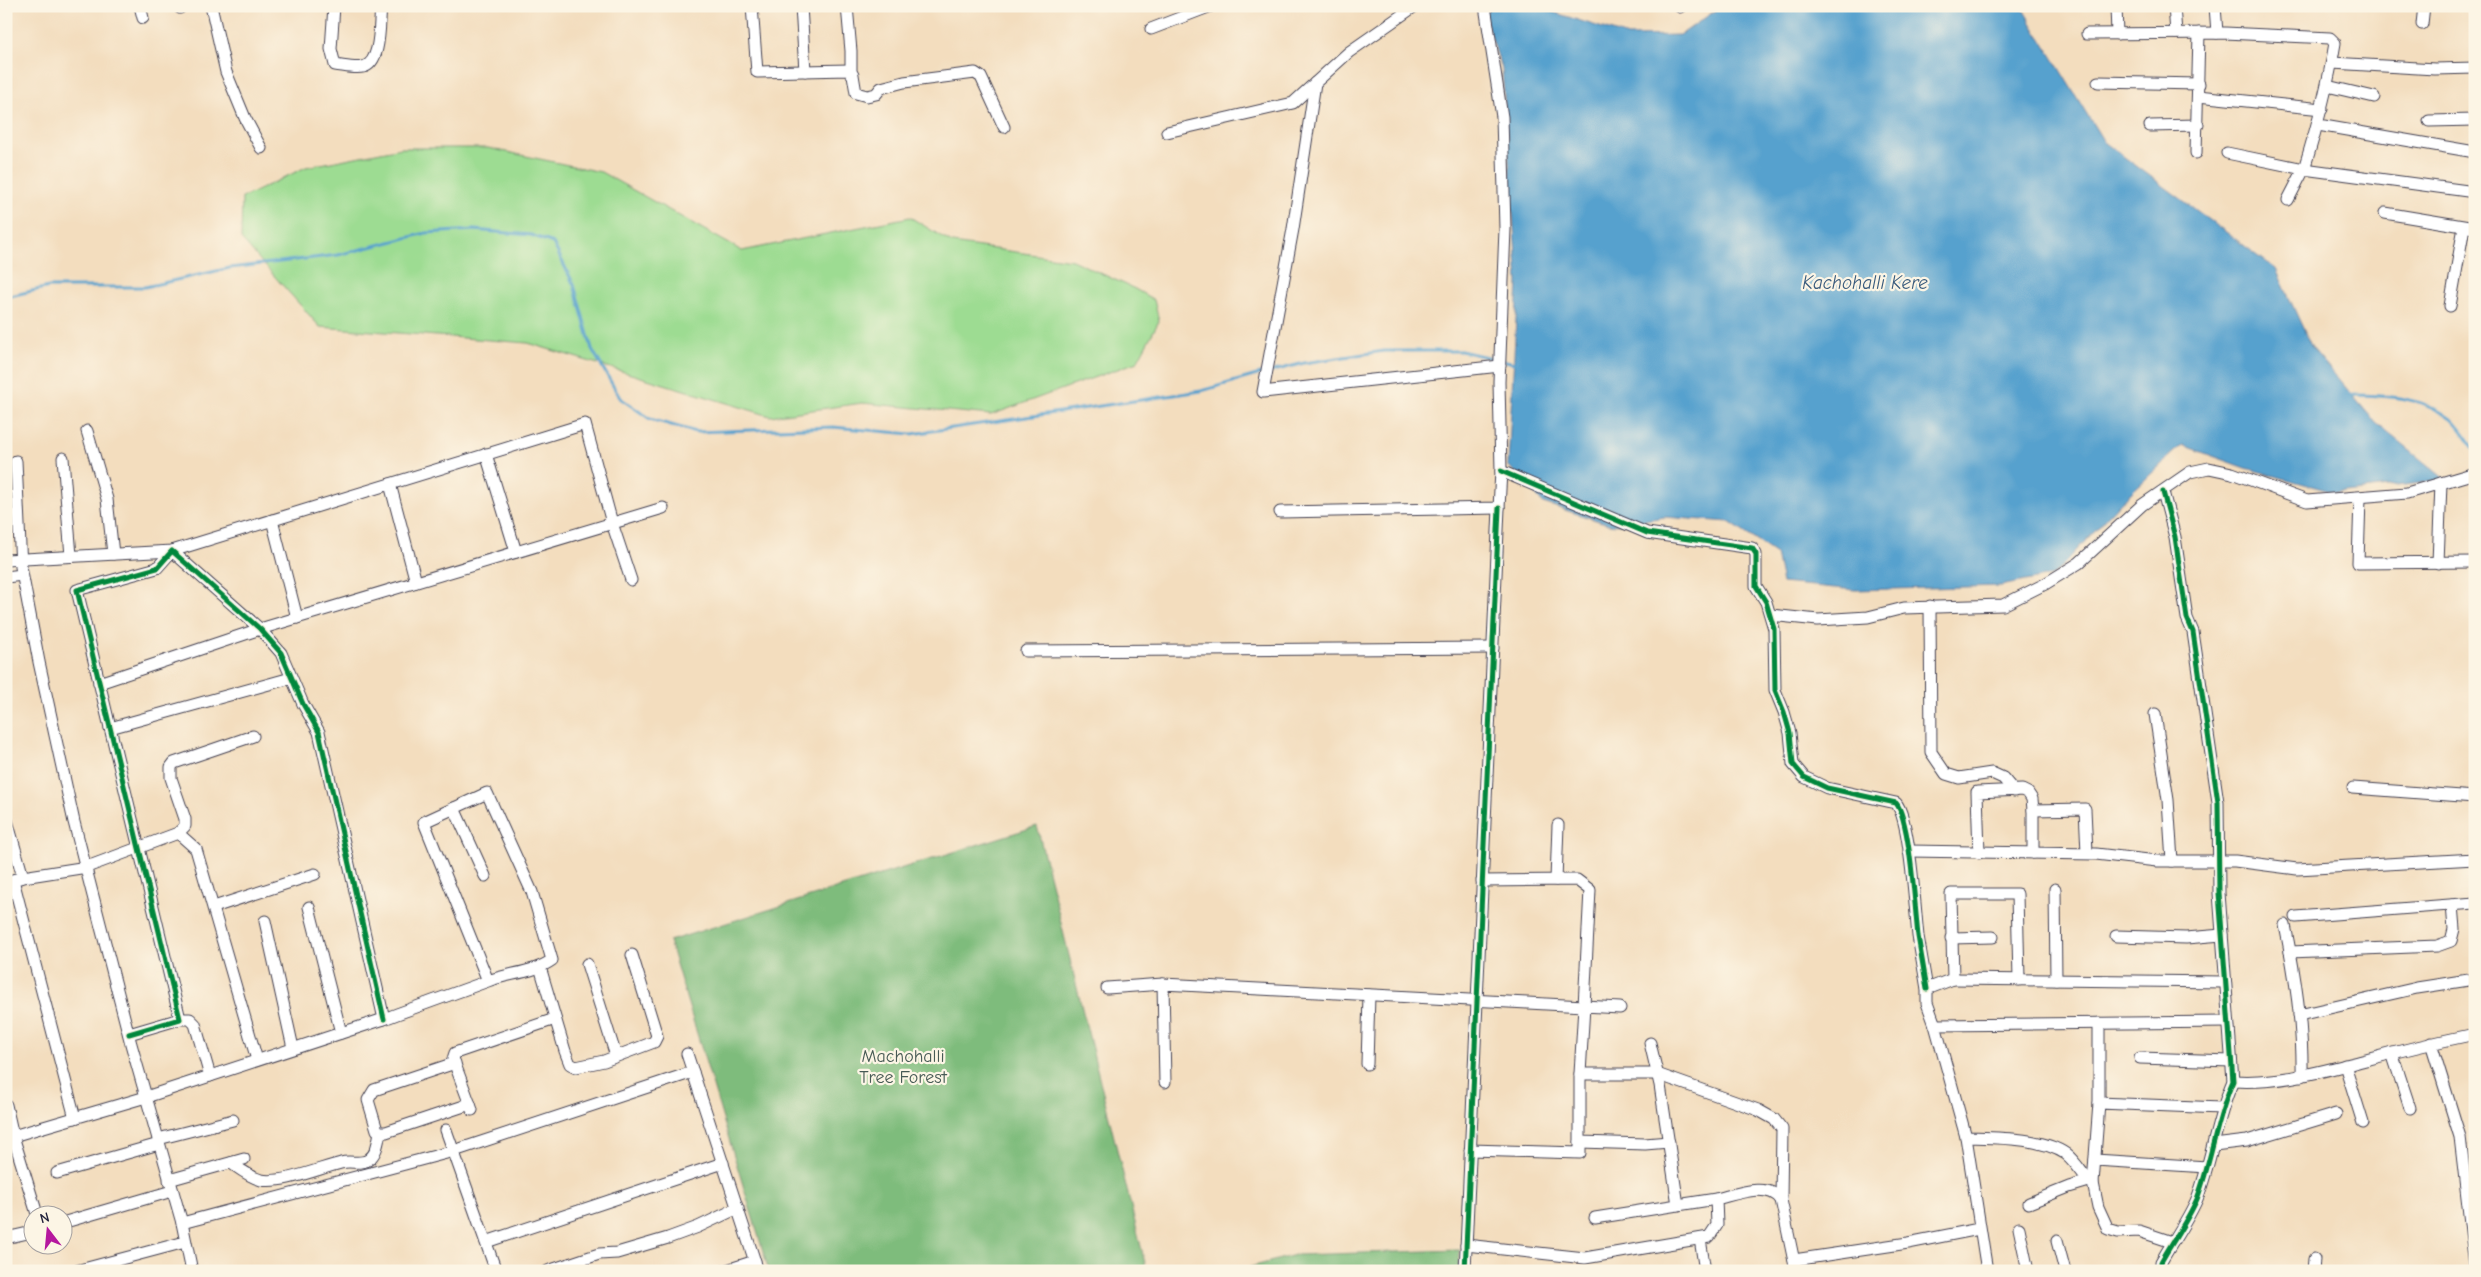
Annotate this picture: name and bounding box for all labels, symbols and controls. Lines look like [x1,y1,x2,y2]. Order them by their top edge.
water label: Kachohalli Kere [1802,272,1928,294]
park label: Machohalli Tree Forest [859,1046,948,1088]
north arrow [22,1204,72,1254]
text: N [38,1209,51,1227]

